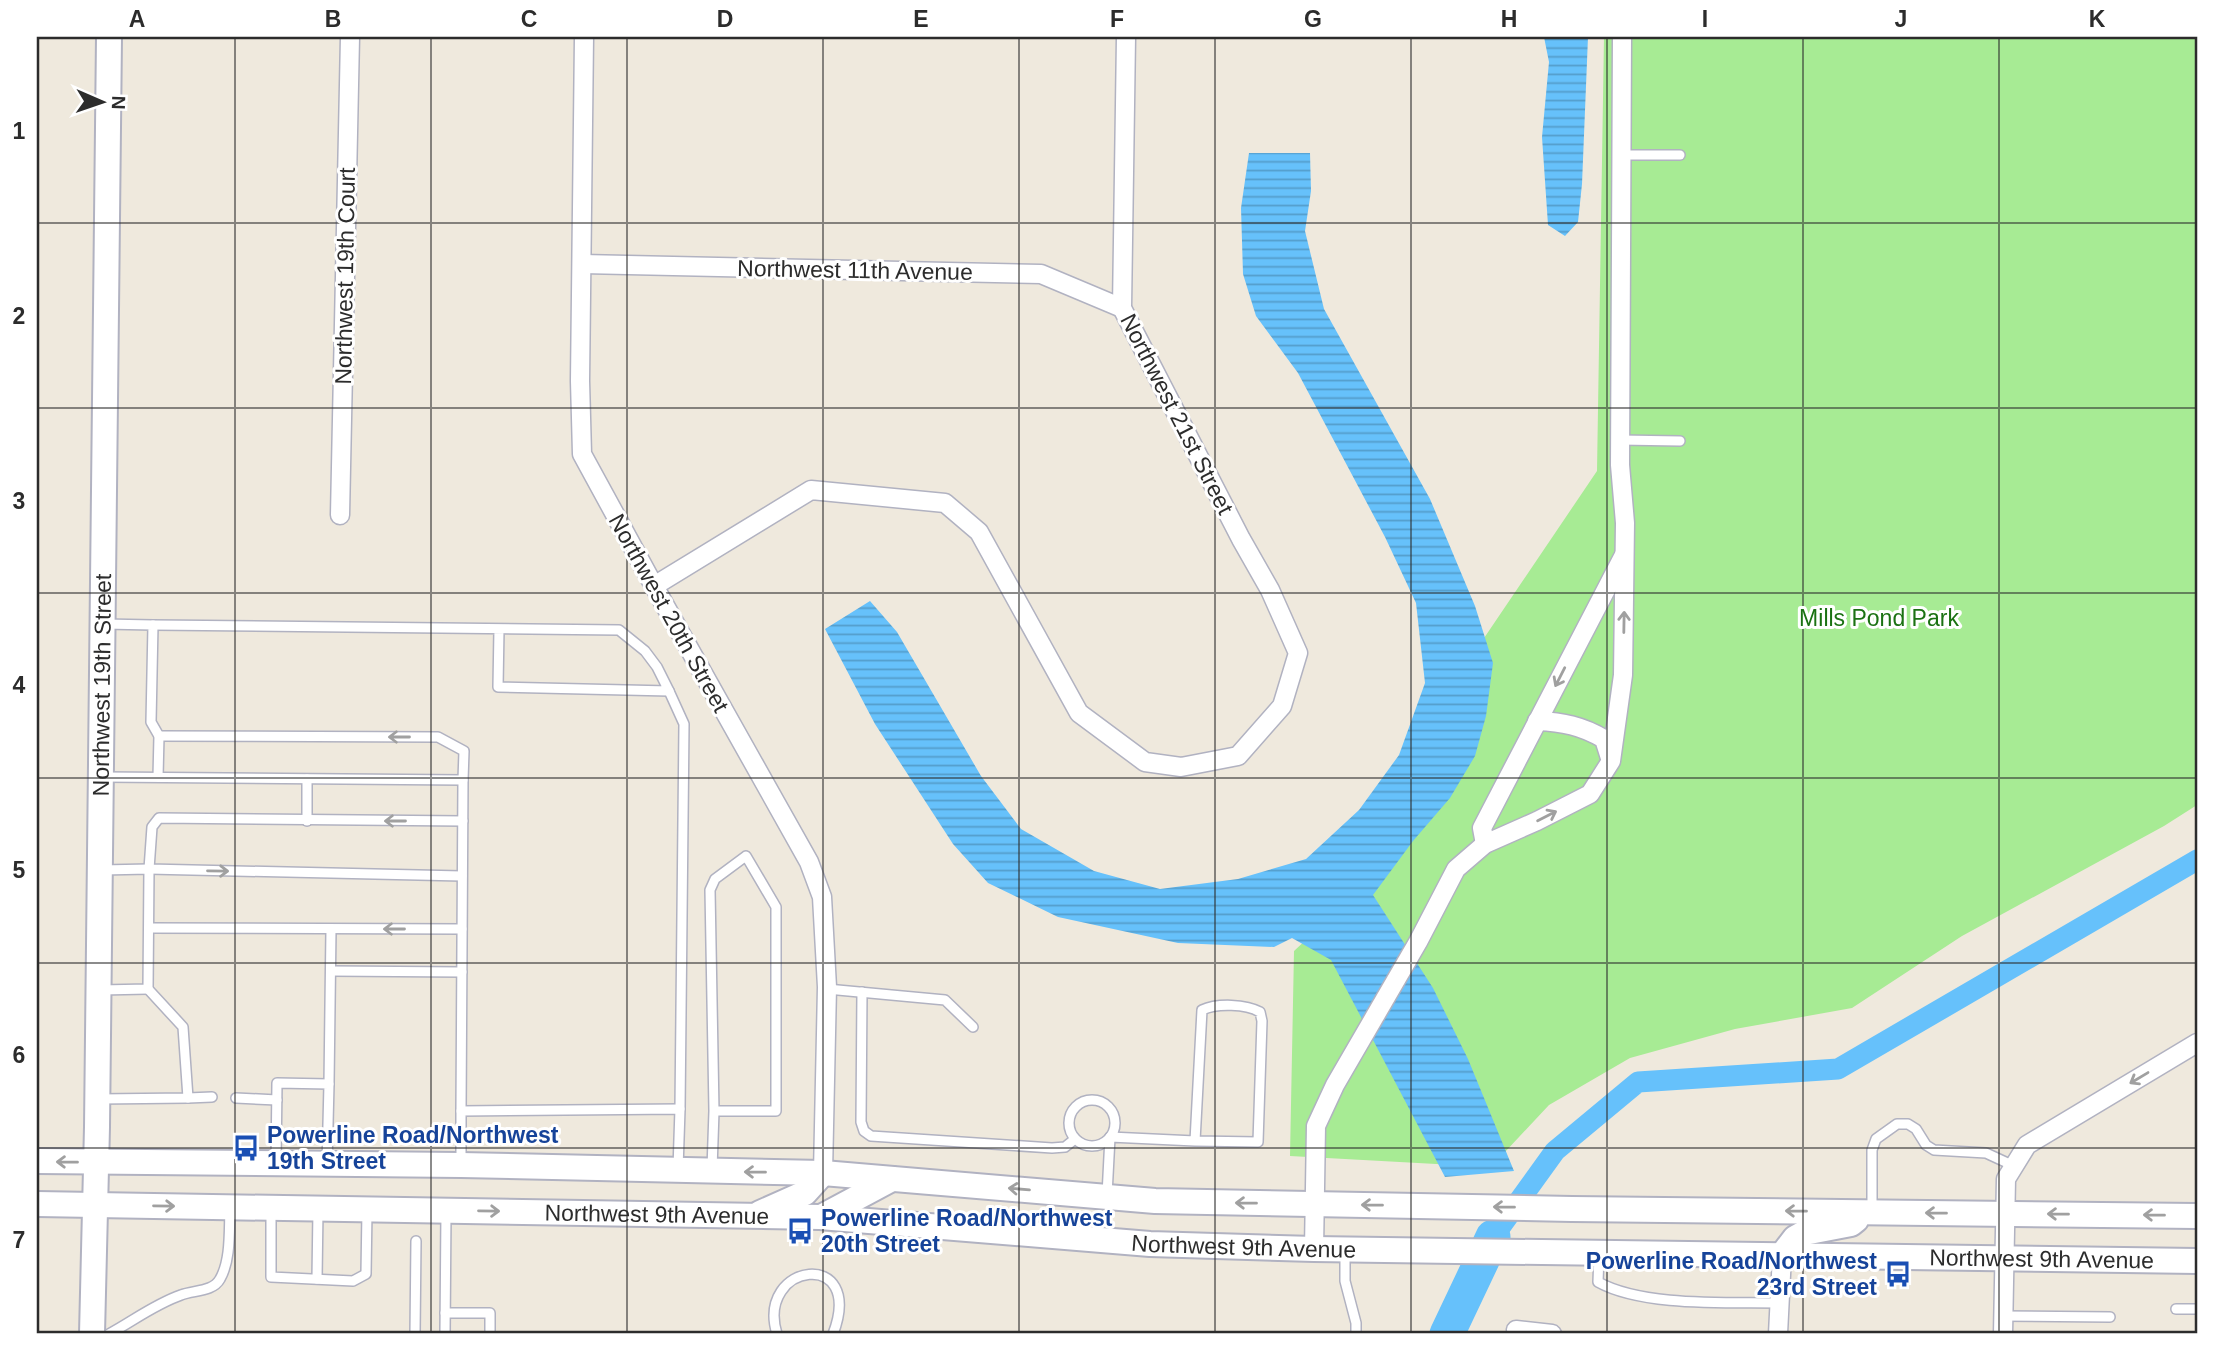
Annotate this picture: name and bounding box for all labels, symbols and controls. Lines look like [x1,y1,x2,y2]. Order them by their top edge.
text: A [129,6,145,32]
text: B [325,6,341,32]
text: C [521,6,537,32]
text: D [717,6,733,32]
text: E [913,6,929,32]
text: F [1110,6,1124,32]
text: G [1304,6,1322,32]
text: H [1501,6,1517,32]
text: I [1702,6,1708,32]
text: J [1895,6,1907,32]
text: K [2089,6,2106,32]
north arrow [66,66,136,136]
text: N [108,95,129,110]
text: 1 [13,118,26,144]
street label: Northwest 19th Court [330,167,360,385]
street label: Northwest 11th Avenue [737,255,973,285]
text: 2 [13,303,25,329]
street label: Northwest 21st Street [1115,310,1239,519]
text: 3 [13,488,25,514]
street label: Northwest 20th Street [604,509,735,717]
street label: Northwest 19th Street [88,573,116,796]
park label: Mills Pond Park [1799,605,1959,631]
one-way arrow [1618,611,1631,634]
one-way arrow [1553,666,1566,687]
text: 4 [13,672,26,698]
one-way arrow [388,730,411,744]
one-way arrow [1536,809,1557,822]
one-way arrow [384,814,407,828]
text: 5 [13,857,26,883]
one-way arrow [206,864,229,877]
one-way arrow [383,922,406,936]
text: 6 [13,1042,25,1068]
one-way arrow [2129,1071,2149,1085]
place label: Powerline Road/Northwest 19th Street [267,1122,559,1174]
bus stop icon: Powerline Road/Northwest 19th Street [231,1133,261,1163]
one-way arrow [55,1155,78,1169]
one-way arrow [744,1165,767,1179]
one-way arrow [1008,1182,1030,1195]
one-way arrow [1234,1196,1257,1209]
one-way arrow [1361,1198,1384,1212]
one-way arrow [152,1199,175,1212]
street label: Northwest 9th Avenue [544,1199,769,1229]
one-way arrow [1492,1200,1515,1214]
one-way arrow [478,1204,501,1218]
place label: Powerline Road/Northwest 20th Street [821,1205,1113,1257]
one-way arrow [1785,1205,1808,1218]
one-way arrow [1925,1206,1948,1220]
one-way arrow [2047,1207,2070,1221]
one-way arrow [2143,1209,2166,1222]
bus stop icon: Powerline Road/Northwest 20th Street [785,1216,815,1246]
text: 7 [13,1227,25,1253]
street label: Northwest 9th Avenue [1130,1230,1356,1263]
street label: Northwest 9th Avenue [1929,1244,2154,1273]
place label: Powerline Road/Northwest 23rd Street [1586,1248,1877,1300]
bus stop icon: Powerline Road/Northwest 23rd Street [1883,1259,1913,1289]

